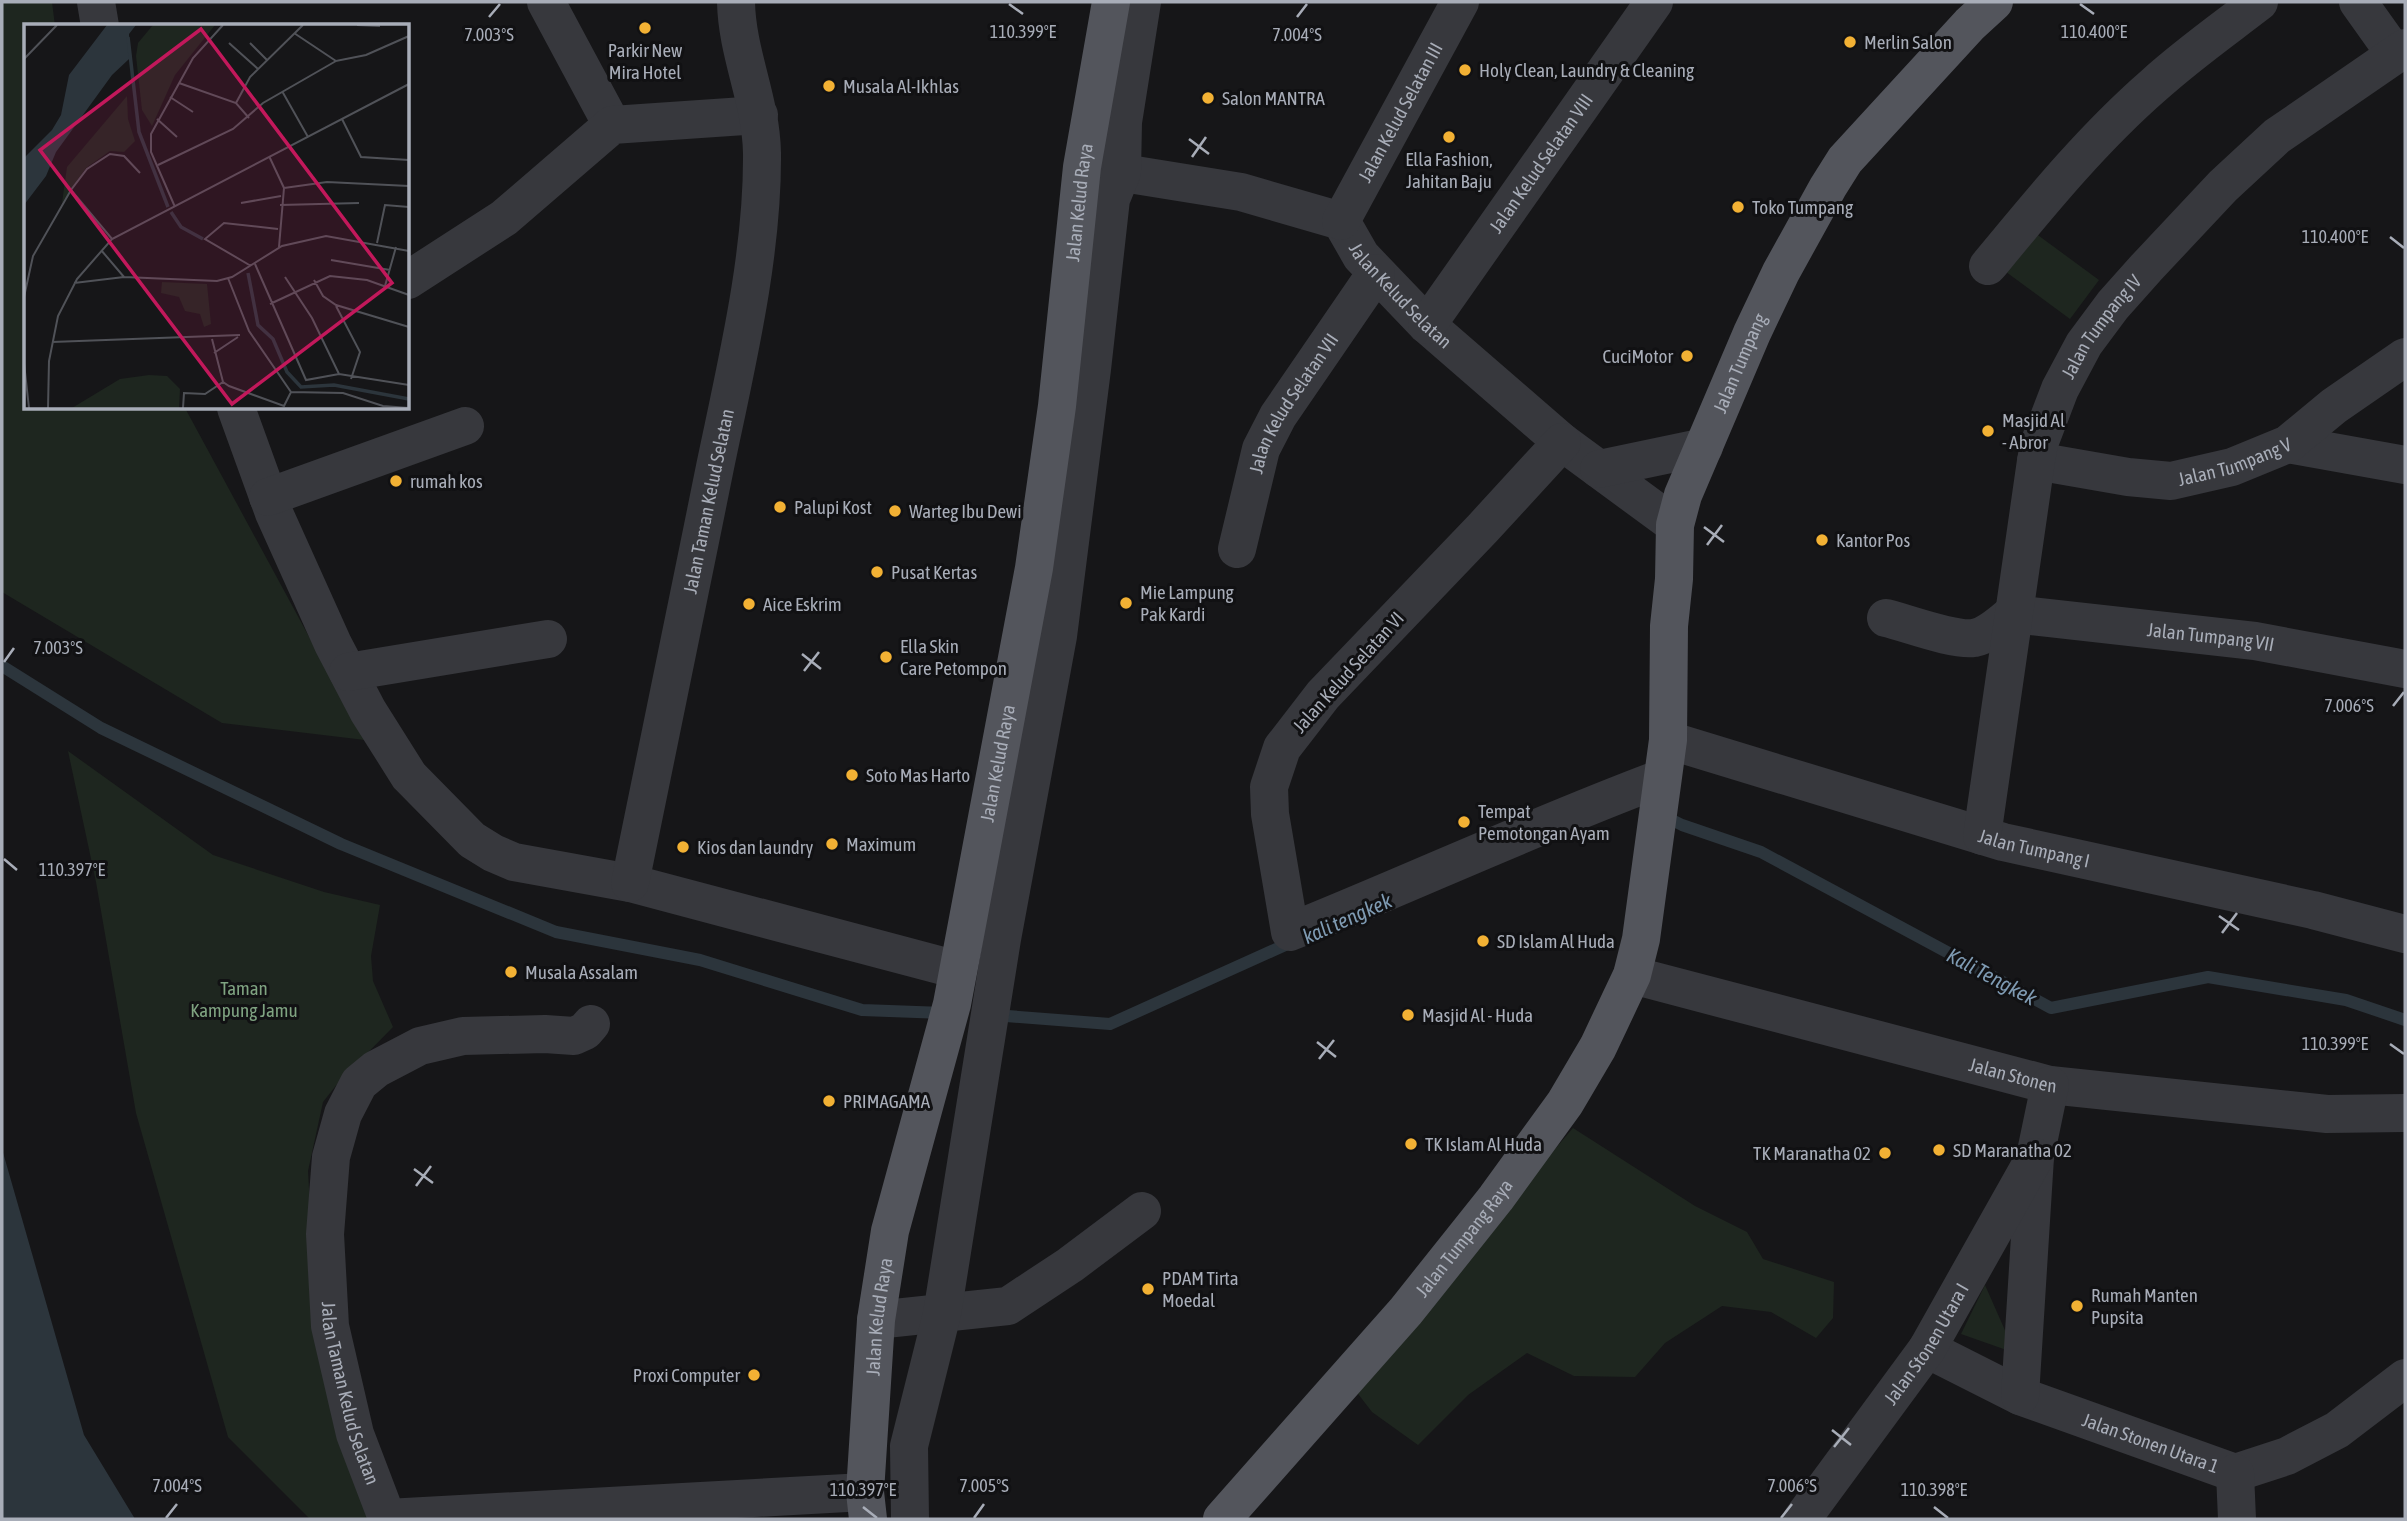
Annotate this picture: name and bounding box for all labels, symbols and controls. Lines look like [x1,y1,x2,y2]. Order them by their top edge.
marker: Parkir New Mira Hotel [637,20,653,36]
text: 110.399°E [990,21,1057,42]
text: 110.400°E [2061,21,2128,42]
inset map [24,24,410,410]
text: 7.003°S [464,24,514,45]
text: 7.004°S [1272,24,1322,45]
place label: Merlin Salon [1864,31,1952,53]
marker: Merlin Salon [1842,34,1858,50]
place label: Parkir New Mira Hotel [608,39,683,83]
street label: Jalan Kelud Selatan III [1353,39,1447,186]
place label: Holy Clean, Laundry & Cleaning [1479,59,1695,81]
marker: Holy Clean, Laundry & Cleaning [1457,62,1473,78]
place label: Musala Al-Ikhlas [843,75,959,97]
marker: Musala Al-Ikhlas [821,78,837,94]
place label: Salon MANTRA [1222,87,1325,109]
street label: Jalan Kelud Selatan VIII [1485,89,1597,237]
marker: Salon MANTRA [1200,90,1216,106]
marker: Ella Fashion, Jahitan Baju [1441,129,1457,145]
street label: Jalan Kelud Raya [1061,141,1097,263]
place label: Ella Fashion, Jahitan Baju [1405,148,1493,192]
place label: Toko Tumpang [1752,196,1854,218]
marker: Toko Tumpang [1730,199,1746,215]
text: 110.400°E [2302,226,2369,247]
street label: Jalan Kelud Selatan [1345,239,1456,353]
street label: Jalan Tumpang IV [2057,270,2146,382]
street label: Jalan Tumpang [1708,309,1771,416]
street label: Jalan Kelud Selatan VII [1245,329,1342,476]
place label: CuciMotor [1602,345,1673,367]
marker: CuciMotor [1679,348,1695,364]
street label: Jalan Taman Kelud Selatan [679,407,738,595]
place label: Masjid Al - Abror [2002,409,2065,453]
marker: Masjid Al - Abror [1980,423,1996,439]
street label: Jalan Tumpang V [2176,433,2295,490]
place label: rumah kos [410,470,483,492]
marker: rumah kos [388,473,404,489]
place label: Palupi Kost [794,496,872,518]
marker: Palupi Kost [772,499,788,515]
place label: Warteg Ibu Dewi [909,500,1022,522]
marker: Warteg Ibu Dewi [887,503,903,519]
place label: Kantor Pos [1836,529,1910,551]
marker: Kantor Pos [1814,532,1830,548]
place label: Pusat Kertas [891,561,977,583]
marker: Pusat Kertas [869,564,885,580]
place label: Mie Lampung Pak Kardi [1140,581,1235,625]
place label: Aice Eskrim [763,593,842,615]
marker: Mie Lampung Pak Kardi [1118,595,1134,611]
marker: Aice Eskrim [741,596,757,612]
street label: Jalan Kelud Selatan VI [1288,607,1408,737]
street label: Jalan Tumpang VII [2146,618,2276,655]
place label: Ella Skin Care Petompon [900,635,1007,679]
text: 7.003°S [33,637,83,658]
marker: Ella Skin Care Petompon [878,649,894,665]
text: 7.006°S [2324,695,2374,716]
street label: Jalan Kelud Raya [975,703,1019,824]
place label: Soto Mas Harto [866,764,970,786]
marker: Soto Mas Harto [844,767,860,783]
place label: Tempat Pemotongan Ayam [1478,800,1610,844]
marker: Tempat Pemotongan Ayam [1456,814,1472,830]
street label: Jalan Tumpang I [1976,824,2092,872]
place label: Maximum [846,833,916,855]
place label: Kios dan laundry [697,836,813,858]
marker: Maximum [824,836,840,852]
marker: Kios dan laundry [675,839,691,855]
text: 110.397°E [39,859,106,880]
water label: kali tengkek [1299,887,1396,948]
place label: SD Islam Al Huda [1497,930,1615,952]
marker: SD Islam Al Huda [1475,933,1491,949]
water label: Kali Tengkek [1943,942,2042,1010]
place label: Musala Assalam [525,961,638,983]
marker: Musala Assalam [503,964,519,980]
park label: Taman Kampung Jamu [190,977,298,1021]
place label: Masjid Al - Huda [1422,1004,1533,1026]
marker: Masjid Al - Huda [1400,1007,1416,1023]
text: 110.399°E [2302,1033,2369,1054]
street label: Jalan Stonen [1967,1053,2058,1097]
place label: PRIMAGAMA [843,1090,931,1112]
marker: PRIMAGAMA [821,1093,837,1109]
place label: TK Islam Al Huda [1425,1133,1542,1155]
marker: TK Islam Al Huda [1403,1136,1419,1152]
place label: SD Maranatha 02 [1953,1139,2072,1161]
place label: TK Maranatha 02 [1753,1142,1871,1164]
marker: SD Maranatha 02 [1931,1142,1947,1158]
marker: TK Maranatha 02 [1877,1145,1893,1161]
street label: Jalan Tumpang Raya [1411,1175,1517,1301]
street label: Jalan Kelud Raya [861,1256,897,1377]
place label: PDAM Tirta Moedal [1162,1267,1239,1311]
street label: Jalan Stonen Utara I [1879,1279,1973,1409]
marker: PDAM Tirta Moedal [1140,1281,1156,1297]
place label: Rumah Manten Pupsita [2091,1284,2198,1328]
marker: Rumah Manten Pupsita [2069,1298,2085,1314]
street label: Jalan Taman Kelud Selatan [318,1301,384,1488]
place label: Proxi Computer [633,1364,740,1386]
marker: Proxi Computer [746,1367,762,1383]
street label: Jalan Stonen Utara 1 [2079,1408,2222,1477]
text: 7.004°S [152,1475,202,1496]
text: 7.005°S [959,1475,1009,1496]
text: 7.006°S [1767,1475,1817,1496]
text: 110.397°E [830,1479,897,1500]
text: 110.398°E [1901,1479,1968,1500]

